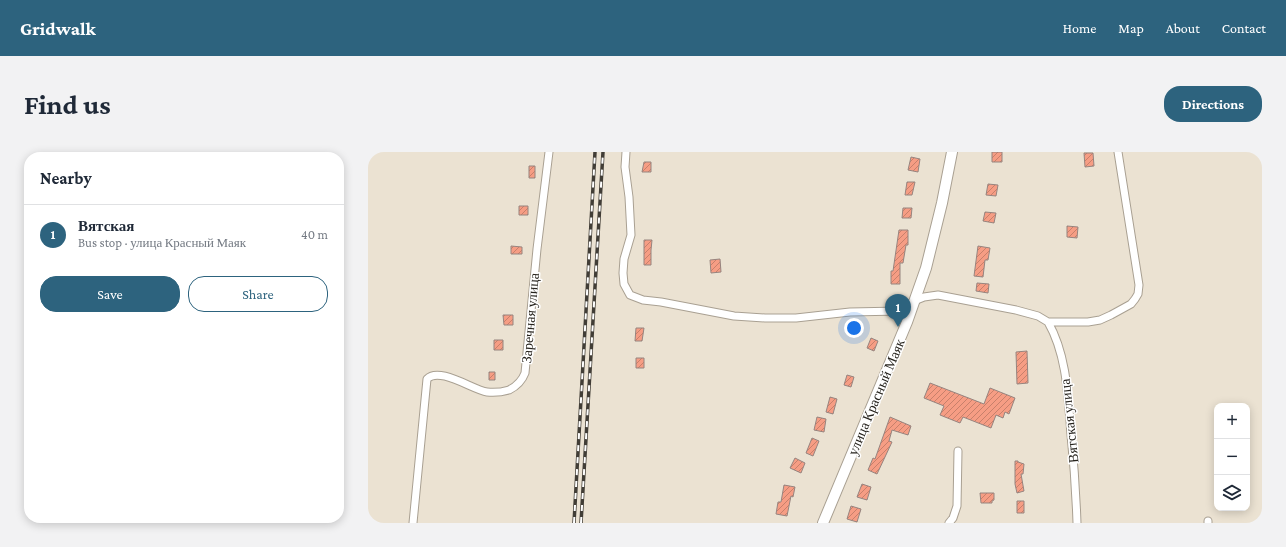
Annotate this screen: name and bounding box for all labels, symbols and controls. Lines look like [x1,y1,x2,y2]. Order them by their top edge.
text: Gridwalk [20,18,96,39]
text: Home [1063,20,1096,36]
text: Map [1118,20,1144,36]
text: About [1166,20,1200,36]
text: Contact [1222,20,1266,36]
button: Directions [1164,86,1262,122]
text: Find us [24,89,111,120]
text: Nearby [40,169,92,188]
text: Вятская [78,218,134,234]
text: 1 [51,227,55,242]
text: 40 m [301,227,328,242]
text: Bus stop · улица Красный Маяк [78,235,246,250]
street label: Заречная улица [518,271,542,364]
button: Save [40,276,180,312]
button: Share [188,276,328,312]
pin: 1 [885,294,911,327]
your location [844,318,864,338]
street label: улица Красный Маяк [844,336,908,458]
street label: Вятская улица [1057,377,1081,464]
map controls [1214,403,1250,511]
button: + [1214,403,1250,439]
button: − [1214,439,1250,475]
button: layers [1214,475,1250,511]

